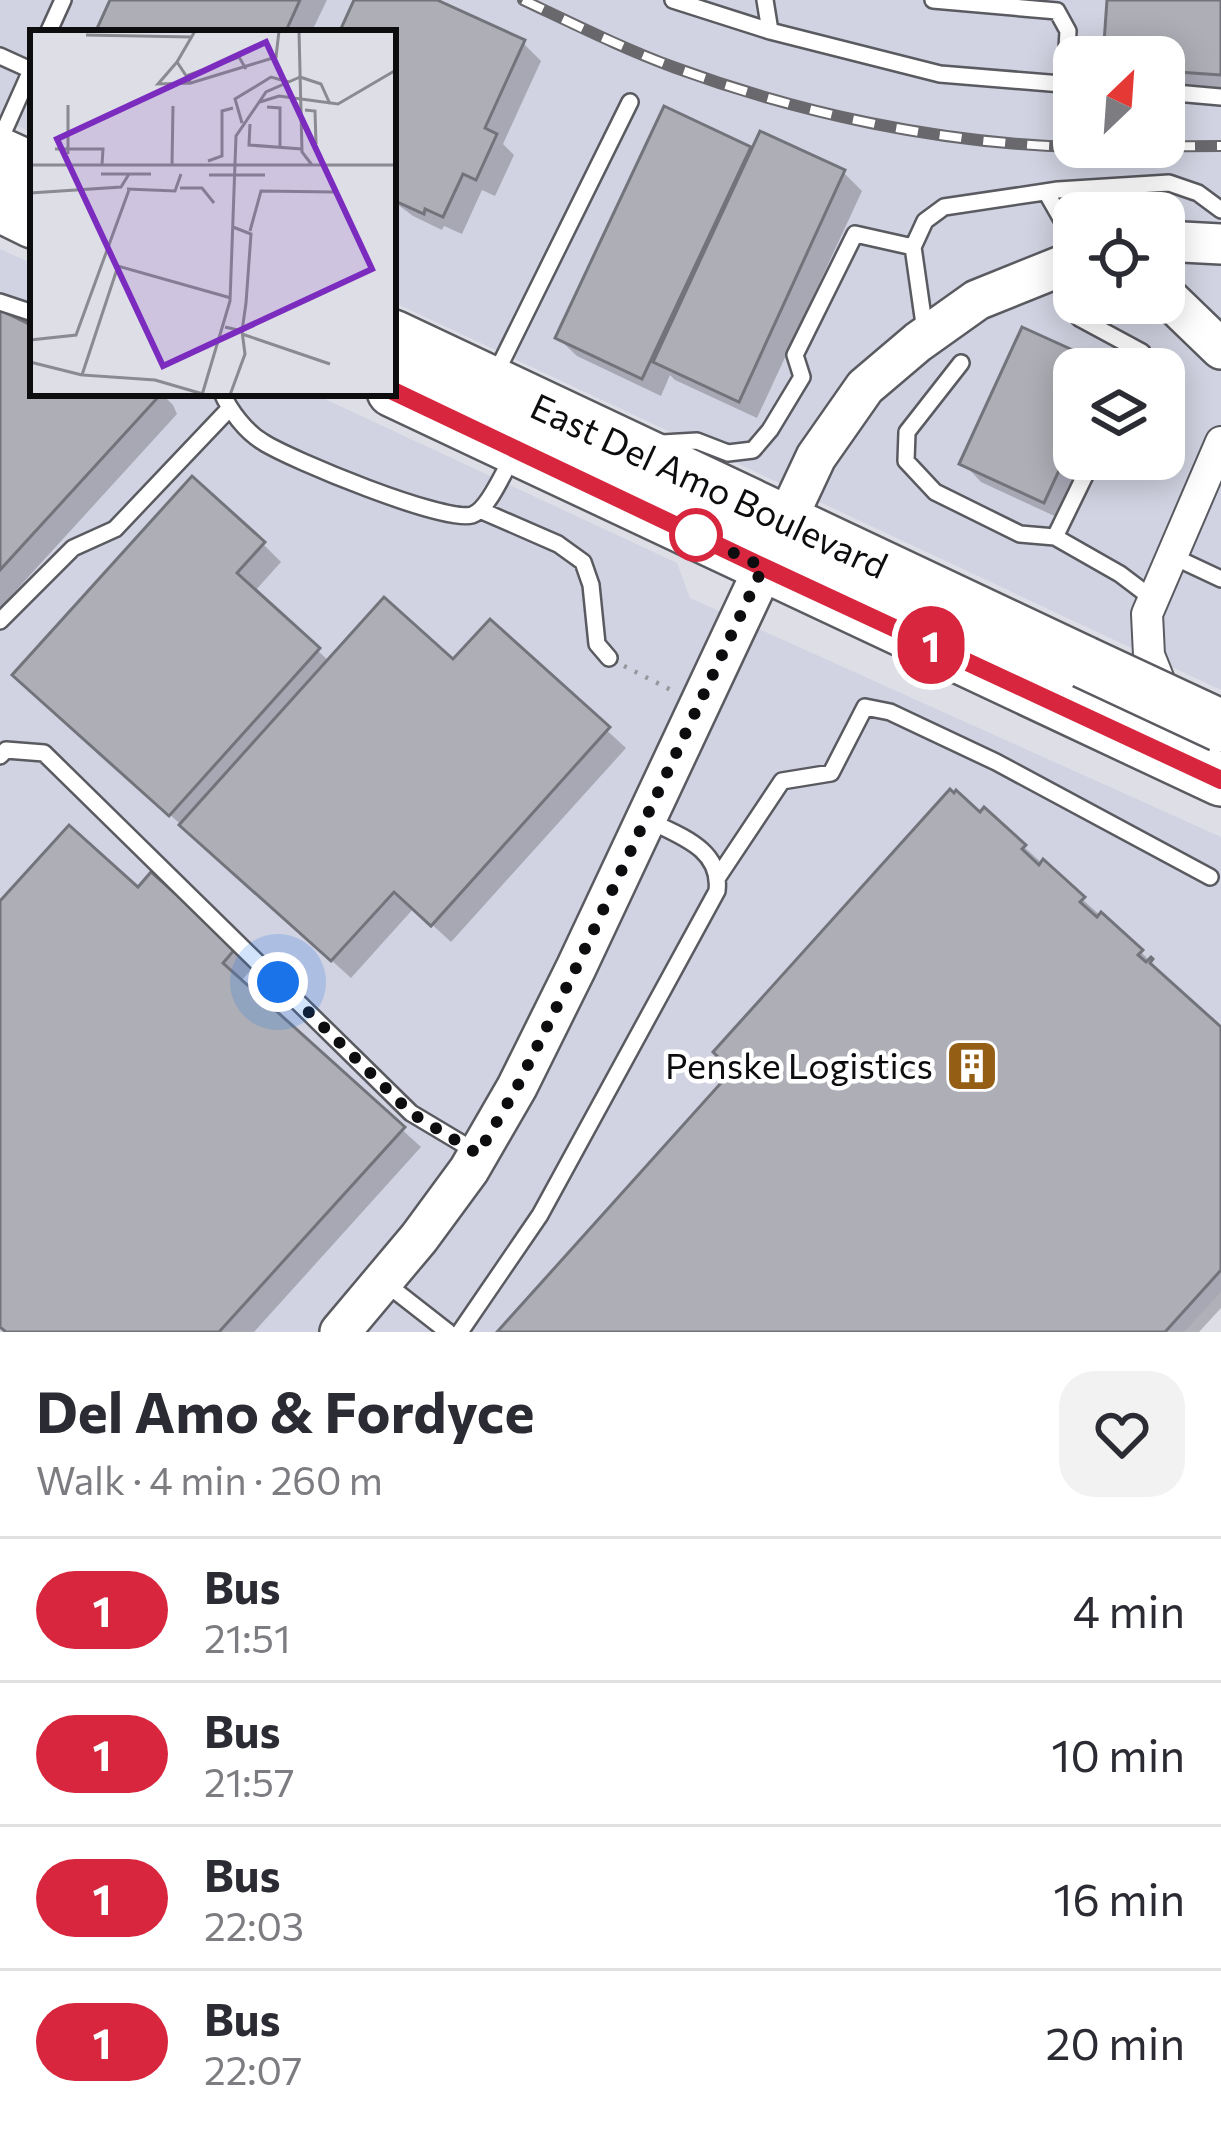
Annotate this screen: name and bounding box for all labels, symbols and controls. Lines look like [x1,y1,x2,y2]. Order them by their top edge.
inset map [30,30,396,396]
north arrow [1053,36,1185,168]
map controls [1053,36,1185,480]
button: locate [1053,192,1185,324]
button: layers [1053,348,1185,480]
street label: East Del Amo Boulevard [525,382,895,586]
unlabelled marker [671,510,721,560]
line badge: 1 [892,606,970,684]
text: 1 [921,619,941,671]
your location [248,952,308,1012]
building icon: Penske Logistics [944,1038,1000,1094]
place label: Penske Logistics [665,1042,933,1086]
button: heart [1059,1371,1185,1497]
text: Del Amo & Fordyce [36,1375,534,1445]
text: Walk · 4 min · 260 m [36,1455,383,1503]
text: Bus [204,1558,280,1613]
text: 4 min [1073,1582,1185,1637]
text: 1 [92,1584,112,1636]
text: 21:51 [204,1613,291,1661]
text: Bus [204,1702,280,1757]
text: 10 min [1051,1726,1185,1781]
text: 1 [92,1728,112,1780]
text: 21:57 [204,1757,295,1805]
text: Bus [204,1846,280,1901]
text: 16 min [1053,1870,1185,1925]
text: 1 [92,1872,112,1924]
text: 22:03 [204,1901,304,1949]
text: Bus [204,1990,280,2045]
text: 20 min [1046,2014,1185,2069]
text: 1 [92,2016,112,2068]
text: 22:07 [204,2045,302,2093]

